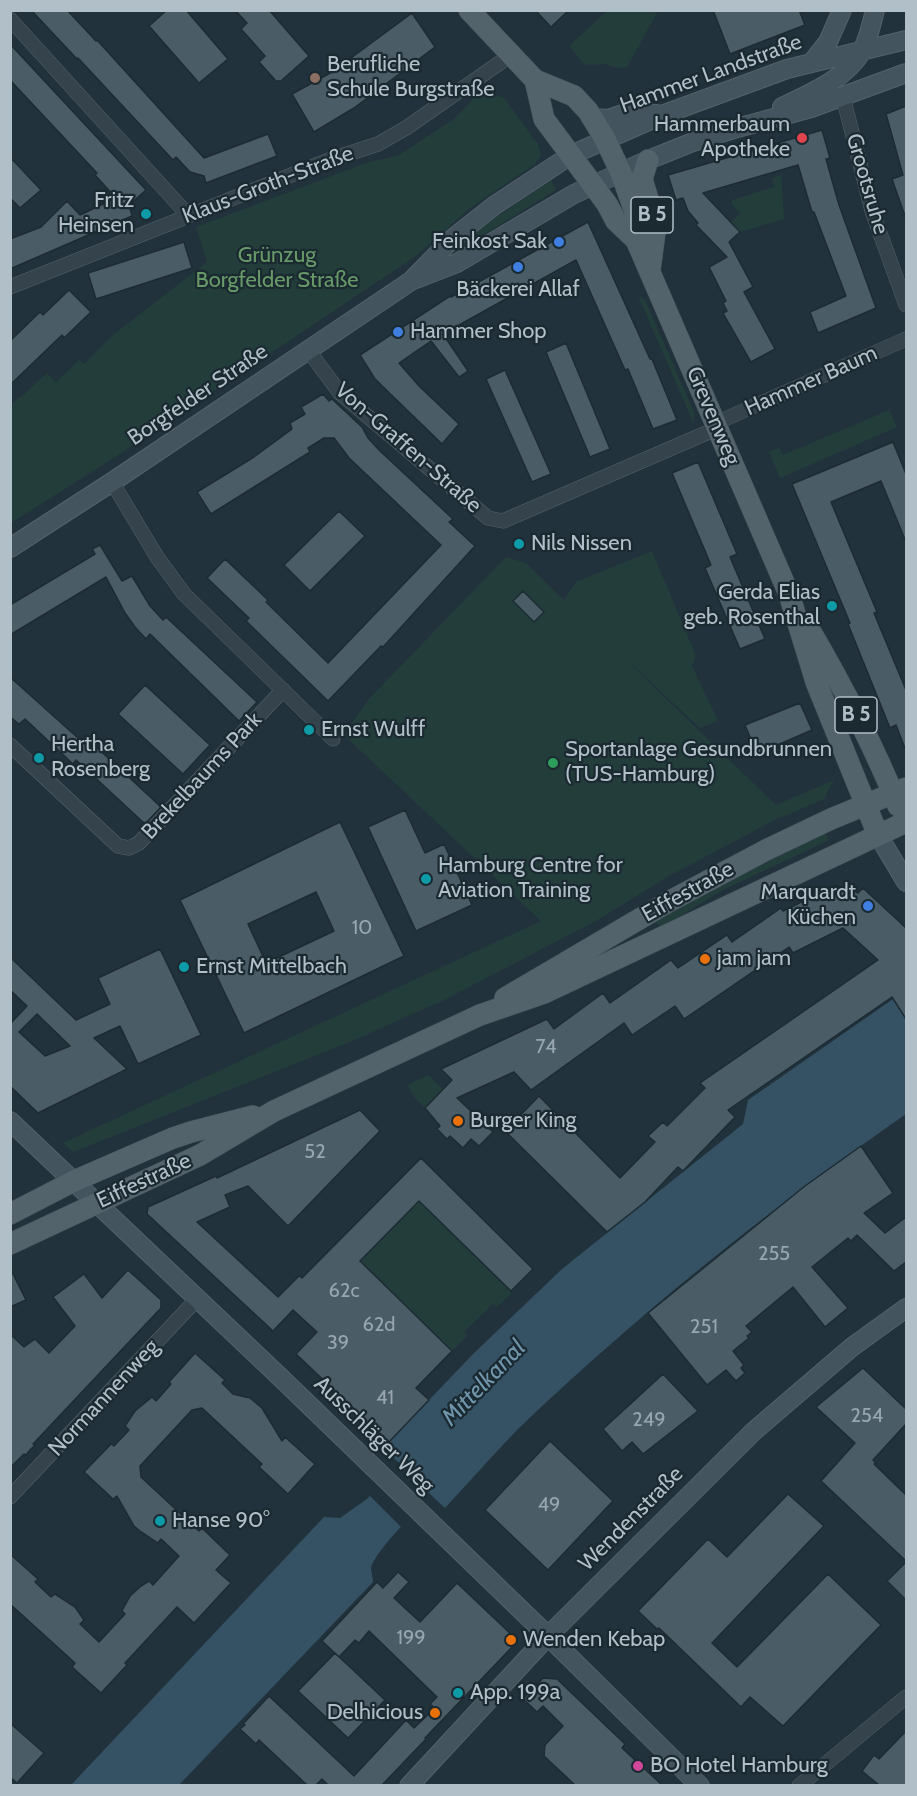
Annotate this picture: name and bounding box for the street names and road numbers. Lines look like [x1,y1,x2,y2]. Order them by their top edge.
street label: Hammer Landstraße [617,29,805,119]
street label: Grootsruhe [840,131,894,237]
street label: Klaus-Groth-Straße [179,140,357,230]
road number: B 5 [631,197,673,233]
street label: Borgfelder Straße [123,339,273,451]
street label: Hammer Baum [741,340,881,422]
street label: Grevenweg [680,363,746,469]
street label: Von-Graffen-Straße [329,377,487,519]
road number: B 5 [835,697,877,733]
street label: Brekelbaums Park [136,707,268,845]
street label: Eiffestraße [638,856,738,928]
street label: Eiffestraße [93,1148,195,1214]
street label: Normannenweg [43,1334,165,1462]
street label: Ausschläger Weg [308,1371,440,1499]
street label: Wendenstraße [573,1461,689,1577]

